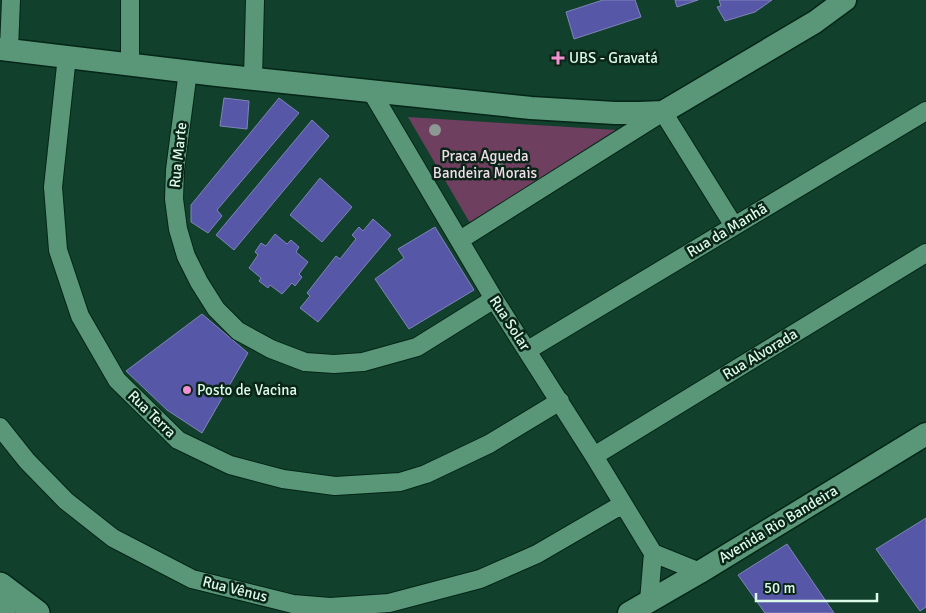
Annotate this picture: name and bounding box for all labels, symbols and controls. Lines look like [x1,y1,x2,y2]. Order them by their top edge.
place label: UBS - Gravatá [569,49,658,67]
marker: UBS - Gravatá [551,51,565,65]
street label: Rua Marte [166,121,190,189]
park label: Praca Agueda Bandeira Morais [433,147,538,182]
street label: Rua da Manhã [684,199,770,261]
street label: Rua Solar [486,292,535,354]
street label: Rua Alvorada [719,325,801,383]
place label: Posto de Vacina [197,381,297,399]
marker: Posto de Vacina [181,384,193,396]
street label: Rua Terra [124,387,180,441]
street label: Avenida Rio Bandeira [715,481,841,567]
scale bar [756,570,877,602]
street label: Rua Vênus [201,572,270,606]
text: 50 m [764,579,795,597]

